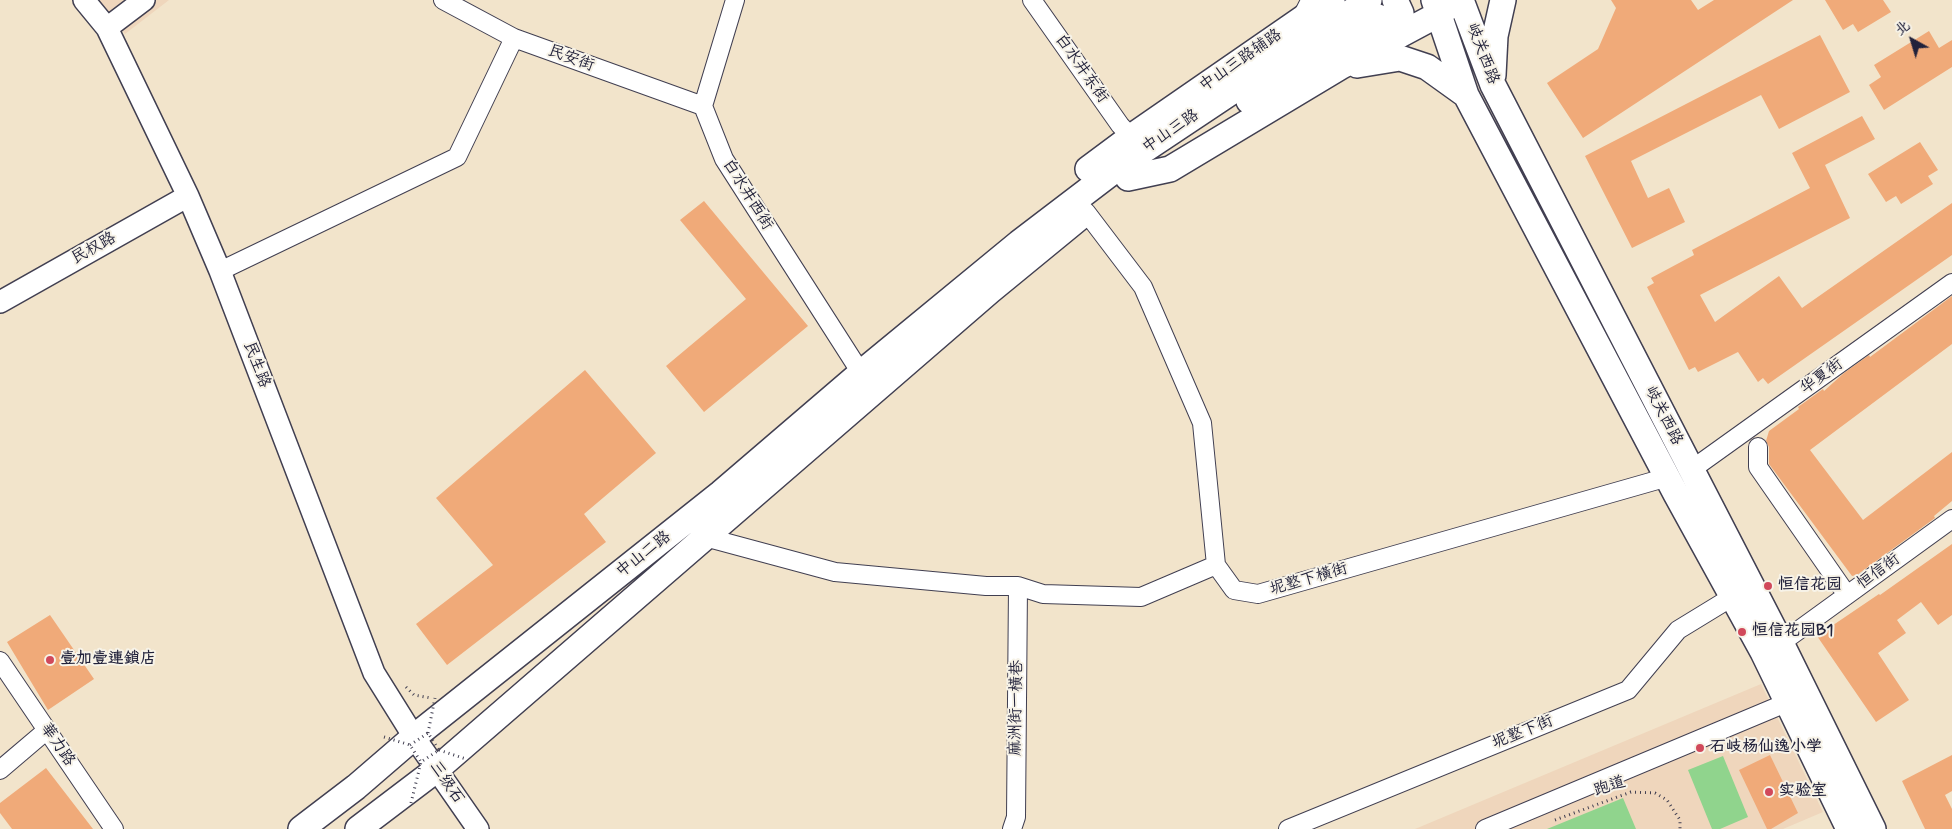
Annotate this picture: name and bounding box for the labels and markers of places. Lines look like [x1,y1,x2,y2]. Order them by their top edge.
place label: 恒信花园 [1778,576,1842,596]
marker: 恒信花园 [1762,580,1774,592]
place label: 恒信花园B1 [1752,622,1833,642]
marker: 恒信花园B1 [1736,626,1748,638]
place label: 壹加壹連鎖店 [60,650,156,670]
marker: 壹加壹連鎖店 [44,654,56,666]
place label: 石岐杨仙逸小学 [1710,738,1822,758]
marker: 石岐杨仙逸小学 [1694,742,1706,754]
place label: 实验室 [1779,782,1827,802]
marker: 实验室 [1763,786,1775,798]

